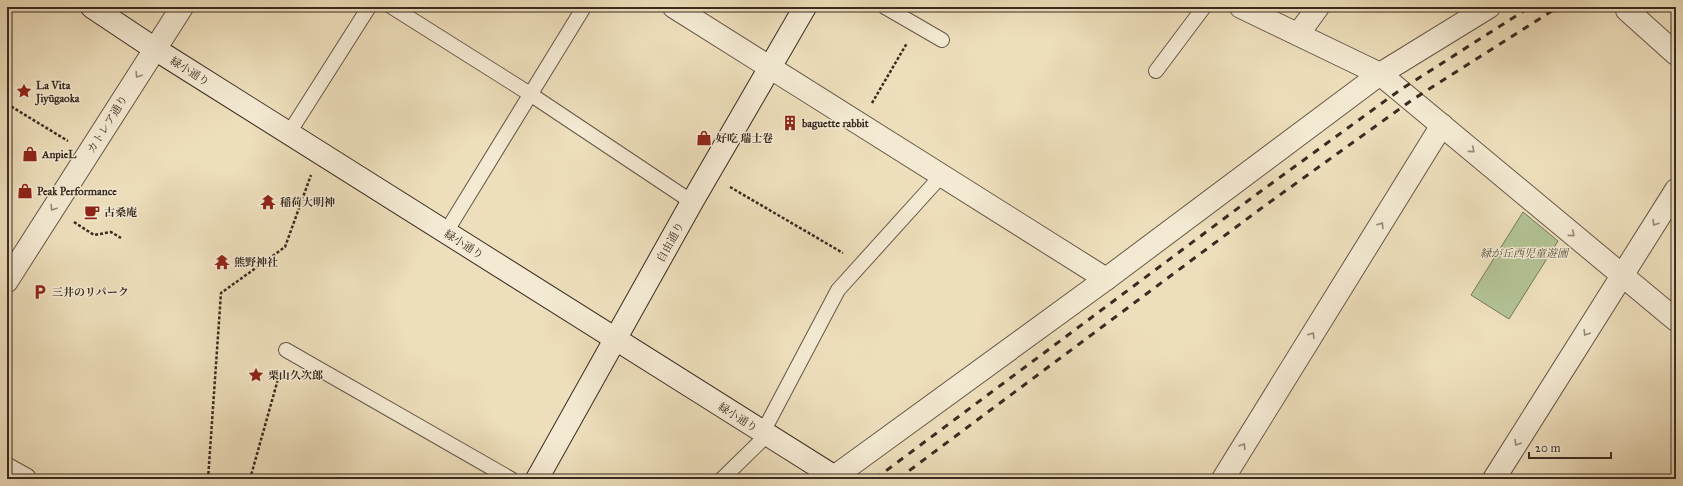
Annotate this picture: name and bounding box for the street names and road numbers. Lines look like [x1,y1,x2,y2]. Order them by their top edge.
street label: 緑小通り [168,54,212,89]
street label: カトレア通り [84,93,130,156]
street label: 自由通り [654,220,687,265]
street label: 緑小通り [442,227,486,262]
street label: 緑小通り [716,400,760,435]

